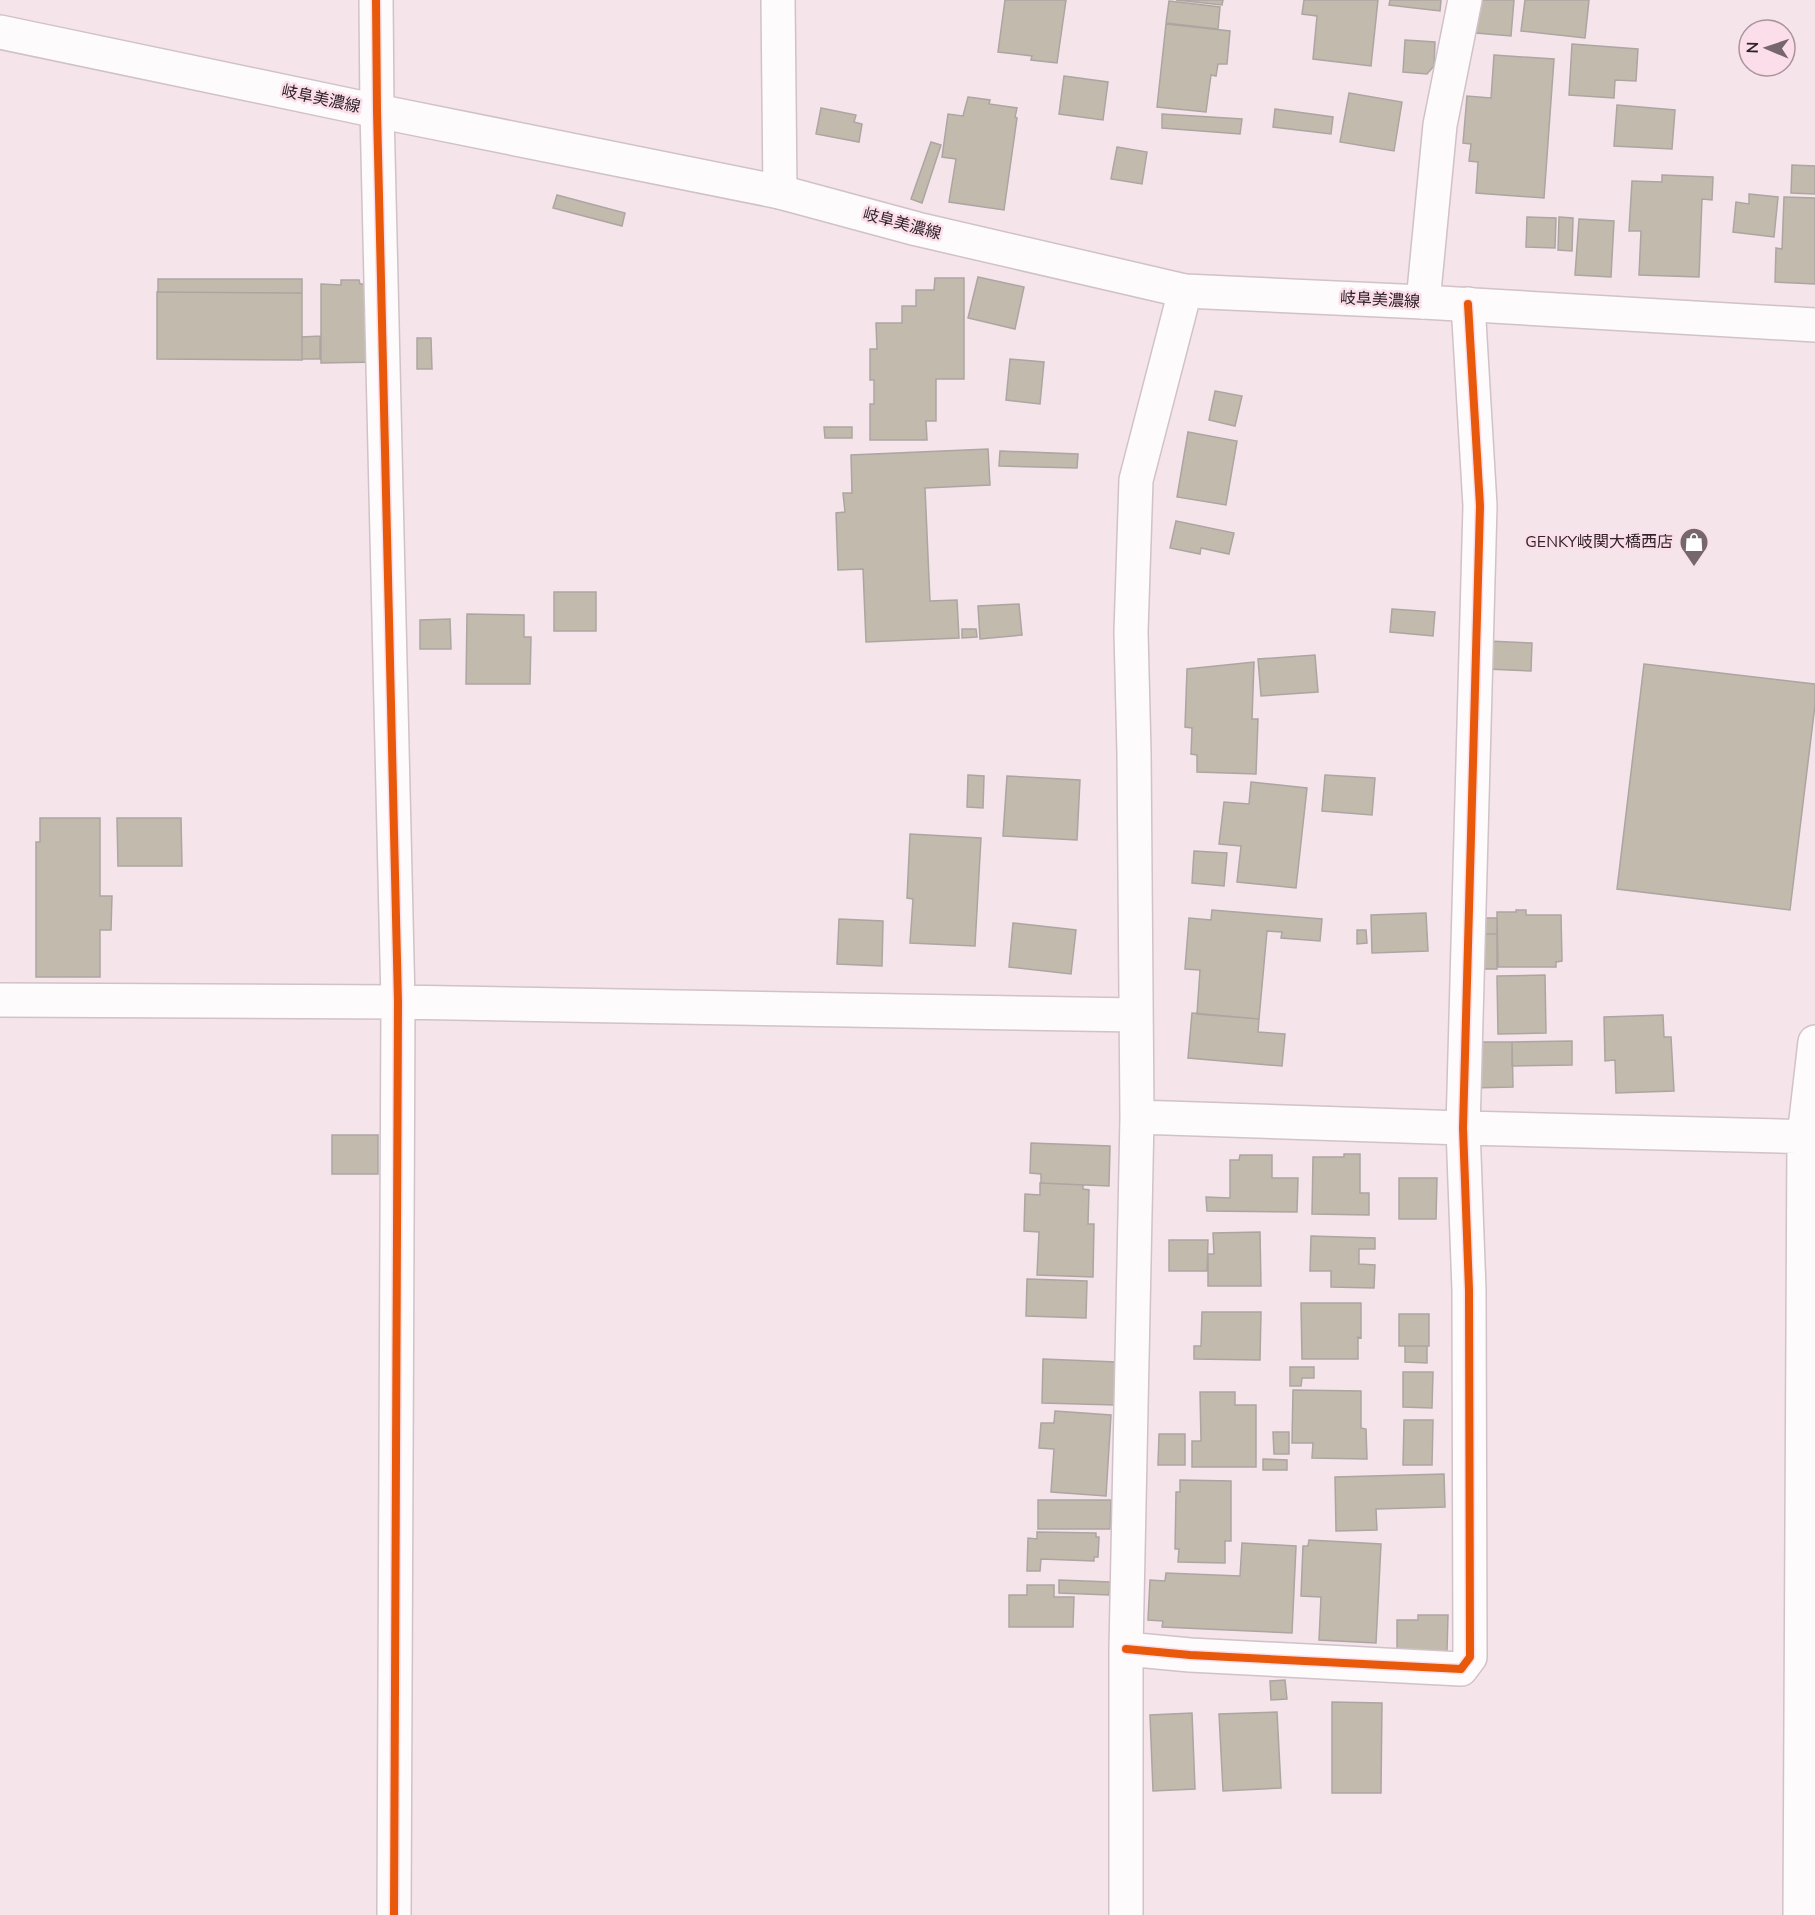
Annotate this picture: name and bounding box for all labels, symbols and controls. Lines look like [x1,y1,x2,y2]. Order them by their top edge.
north arrow [1737,18,1797,78]
text: N [1742,41,1764,54]
street label: 岐阜美濃線 [280,80,362,118]
street label: 岐阜美濃線 [861,203,943,245]
street label: 岐阜美濃線 [1339,287,1421,313]
shop icon: GENKY岐関大橋西店 [1678,526,1710,568]
place label: GENKY岐関大橋西店 [1525,531,1673,553]

